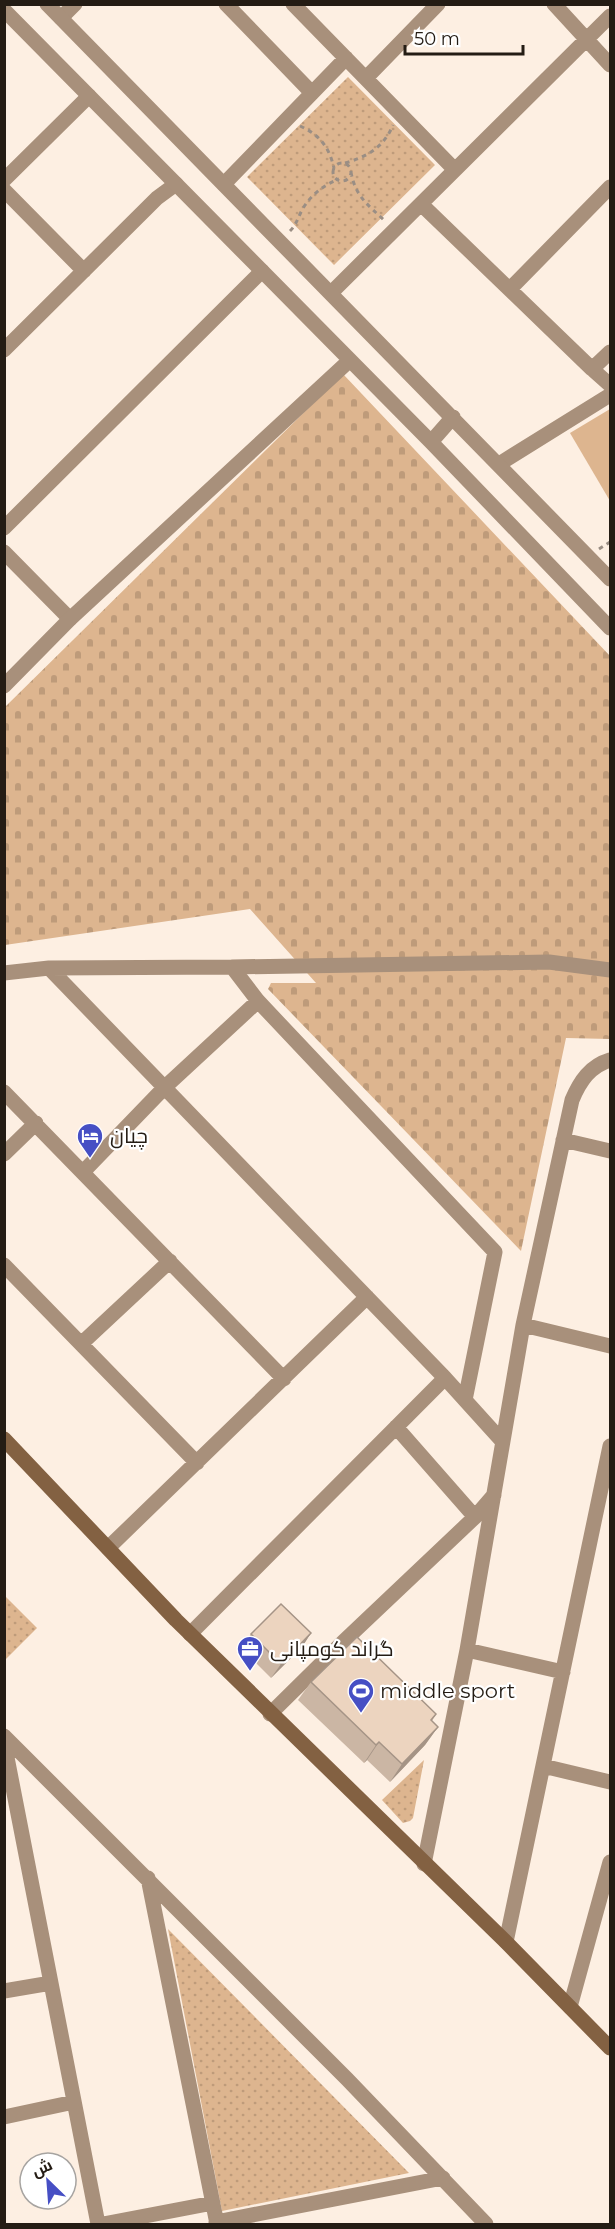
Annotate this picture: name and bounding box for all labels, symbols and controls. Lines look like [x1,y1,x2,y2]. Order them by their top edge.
scale bar [405,18,524,56]
text: 50 m [414,28,460,50]
hotel icon: چيان [75,1121,105,1159]
place label: چيان [110,1123,148,1150]
office icon: گراند كومپانى [235,1634,265,1672]
place label: گراند كومپانى [270,1636,394,1662]
sports icon: middle sport [346,1676,376,1714]
place label: middle sport [380,1678,515,1703]
north arrow [18,2151,78,2211]
text: ش [29,2155,55,2181]

